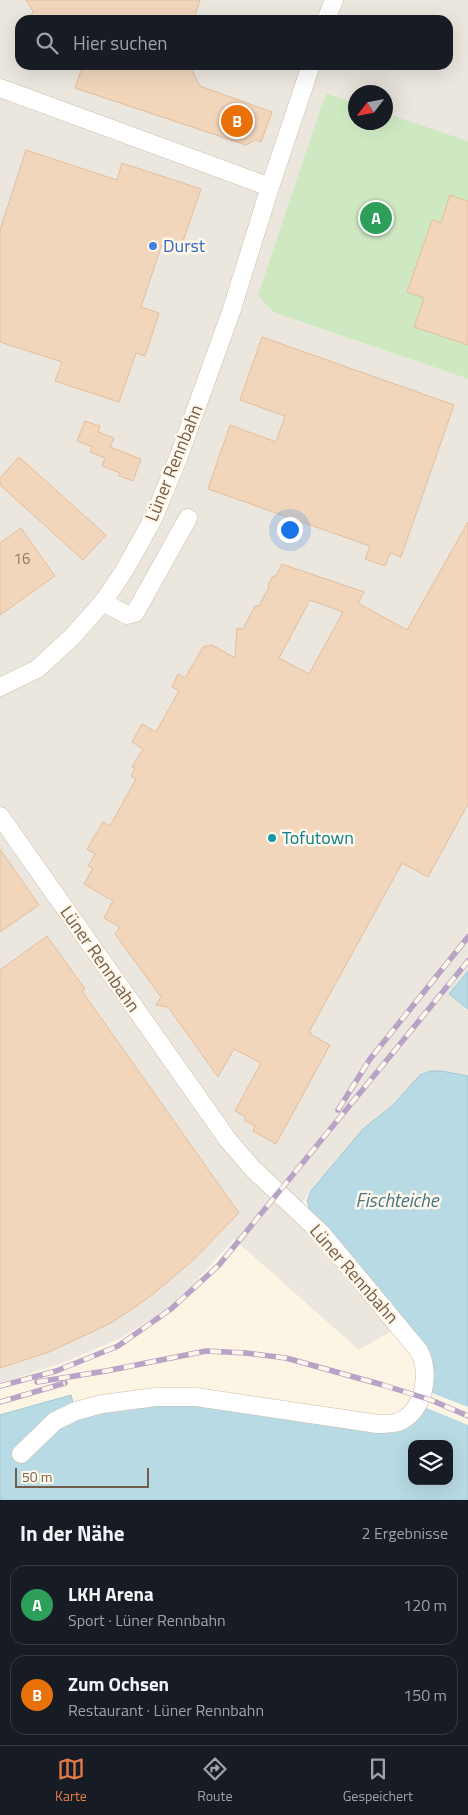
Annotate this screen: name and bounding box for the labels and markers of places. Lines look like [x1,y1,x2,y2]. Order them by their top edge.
pin: B [221,102,253,140]
pin: A [360,199,392,237]
place label: Durst [163,232,206,259]
marker: Durst [147,240,159,252]
place label: Tofutown [282,824,354,851]
marker: Tofutown [266,832,278,844]

